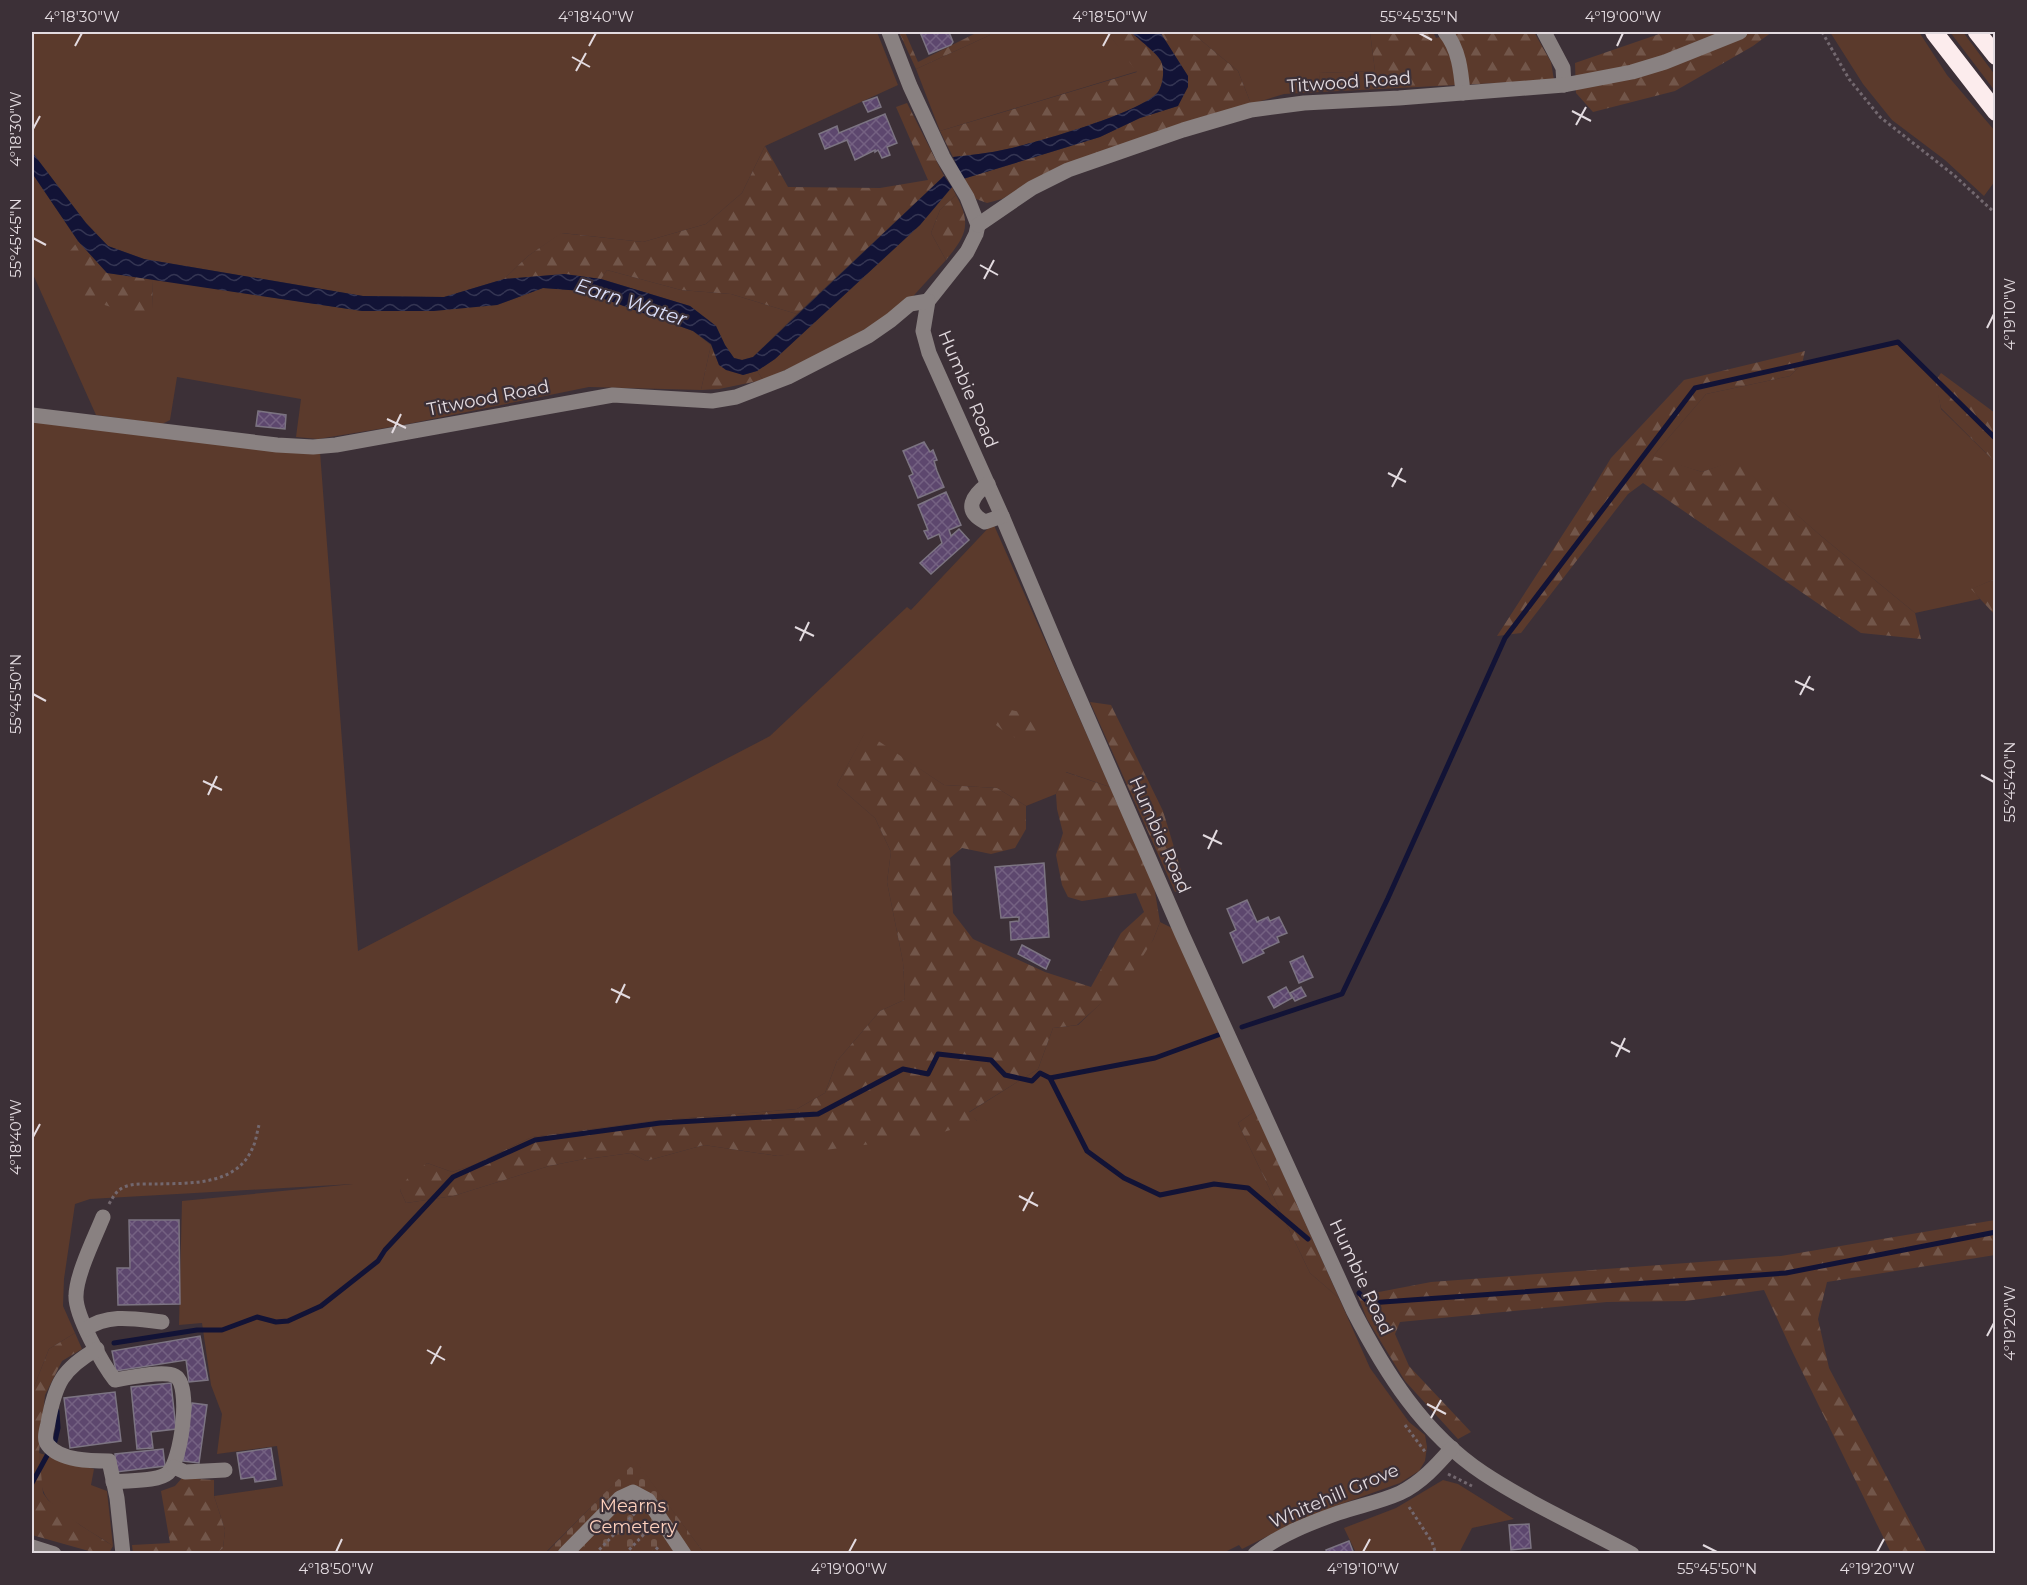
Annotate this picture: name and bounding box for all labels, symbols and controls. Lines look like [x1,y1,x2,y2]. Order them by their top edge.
text: 4°18'30"W [44,7,120,26]
text: 4°18'40"W [558,7,634,26]
text: 4°18'50"W [1072,7,1148,26]
text: 55°45'35"N [1380,7,1458,26]
text: 4°19'00"W [1585,7,1662,26]
street label: Titwood Road [1286,67,1412,97]
text: 4°18'30"W [6,91,25,167]
text: 55°45'45"N [6,198,25,278]
water label: Earn Water [572,273,691,332]
text: 4°19'10"W [2000,277,2019,350]
street label: Humbie Road [933,327,1003,451]
street label: Titwood Road [425,375,551,421]
text: 55°45'50"N [6,654,25,734]
text: 55°45'40"N [2000,742,2019,822]
street label: Humbie Road [1124,773,1196,897]
text: 4°18'40"W [6,1099,25,1175]
street label: Humbie Road [1325,1215,1397,1339]
text: 4°19'20"W [2000,1285,2019,1361]
street label: Whitehill Grove [1266,1459,1402,1533]
park label: Mearns Cemetery [589,1495,677,1538]
text: 4°18'50"W [298,1559,374,1578]
text: 4°19'00"W [811,1559,888,1578]
text: 4°19'10"W [1327,1559,1400,1578]
text: 55°45'50"N [1677,1559,1757,1578]
text: 4°19'20"W [1839,1559,1915,1578]

